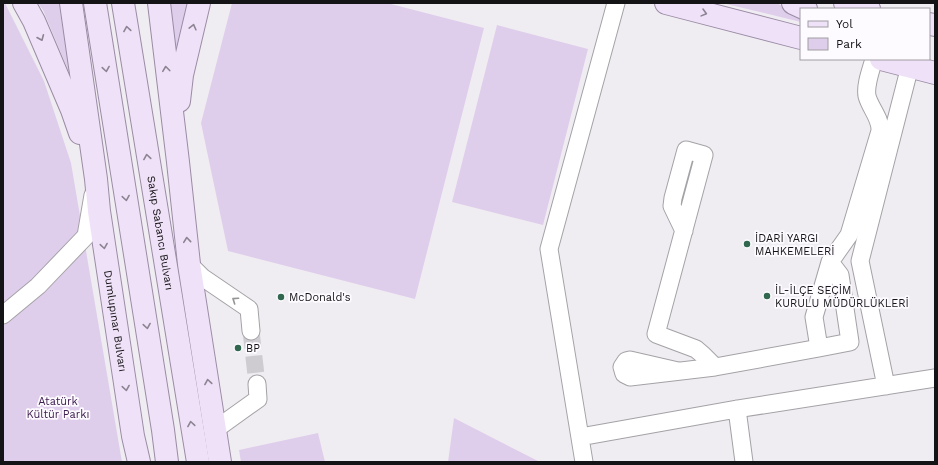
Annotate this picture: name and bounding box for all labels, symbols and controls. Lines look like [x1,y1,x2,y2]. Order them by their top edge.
one-way arrow [700,8,707,17]
legend [800,8,930,60]
text: Yol [836,17,853,31]
one-way arrow [189,24,197,30]
one-way arrow [123,26,132,32]
one-way arrow [37,34,45,41]
text: Park [836,37,862,51]
one-way arrow [101,66,110,72]
one-way arrow [162,66,171,72]
one-way arrow [143,154,152,160]
street label: Sakıp Sabancı Bulvarı [145,175,176,291]
one-way arrow [121,195,130,201]
place label: İDARİ YARGI MAHKEMELERİ [755,231,835,258]
one-way arrow [182,237,191,243]
marker: İDARİ YARGI MAHKEMELERİ [742,239,752,249]
one-way arrow [99,243,108,249]
street label: Dumlupınar Bulvarı [102,269,130,373]
place label: İL-İLÇE SEÇİM KURULU MÜDÜRLÜKLERİ [775,283,909,310]
place label: McDonald's [289,291,351,304]
marker: İL-İLÇE SEÇİM KURULU MÜDÜRLÜKLERİ [762,291,772,301]
marker: McDonald's [276,292,286,302]
one-way arrow [232,297,239,304]
one-way arrow [142,323,151,329]
place label: BP [246,342,260,355]
marker: BP [233,343,243,353]
one-way arrow [204,379,213,385]
one-way arrow [121,385,130,391]
park label: Atatürk Kültür Parkı [27,395,89,421]
one-way arrow [188,420,196,427]

